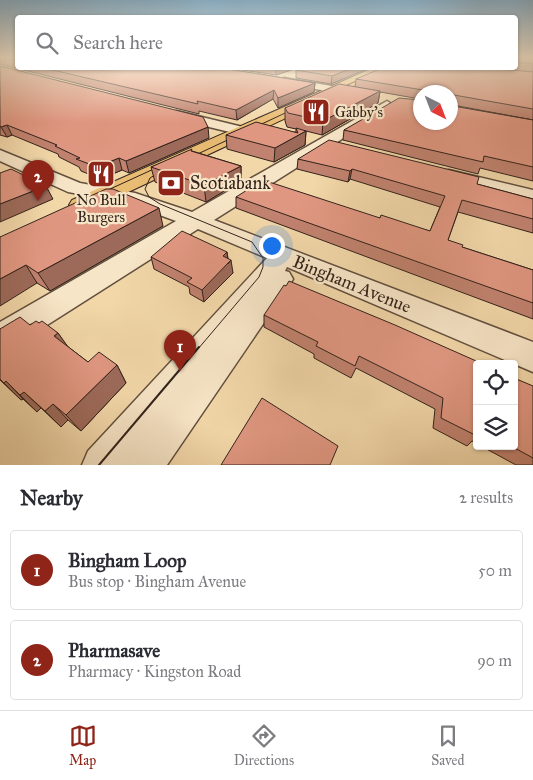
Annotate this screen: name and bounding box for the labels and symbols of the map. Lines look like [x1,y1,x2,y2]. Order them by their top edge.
north arrow [413,85,458,130]
restaurant icon: Gabby's [301,97,331,127]
place label: Gabby's [335,103,383,121]
restaurant icon: No Bull Burgers [86,159,116,189]
pin: 2 [22,160,54,201]
bank icon: Scotiabank [156,168,186,198]
place label: Scotiabank [190,172,271,194]
place label: No Bull Burgers [76,191,127,226]
your location [259,233,285,259]
street label: Bingham Avenue [289,250,414,319]
pin: 1 [164,330,196,371]

